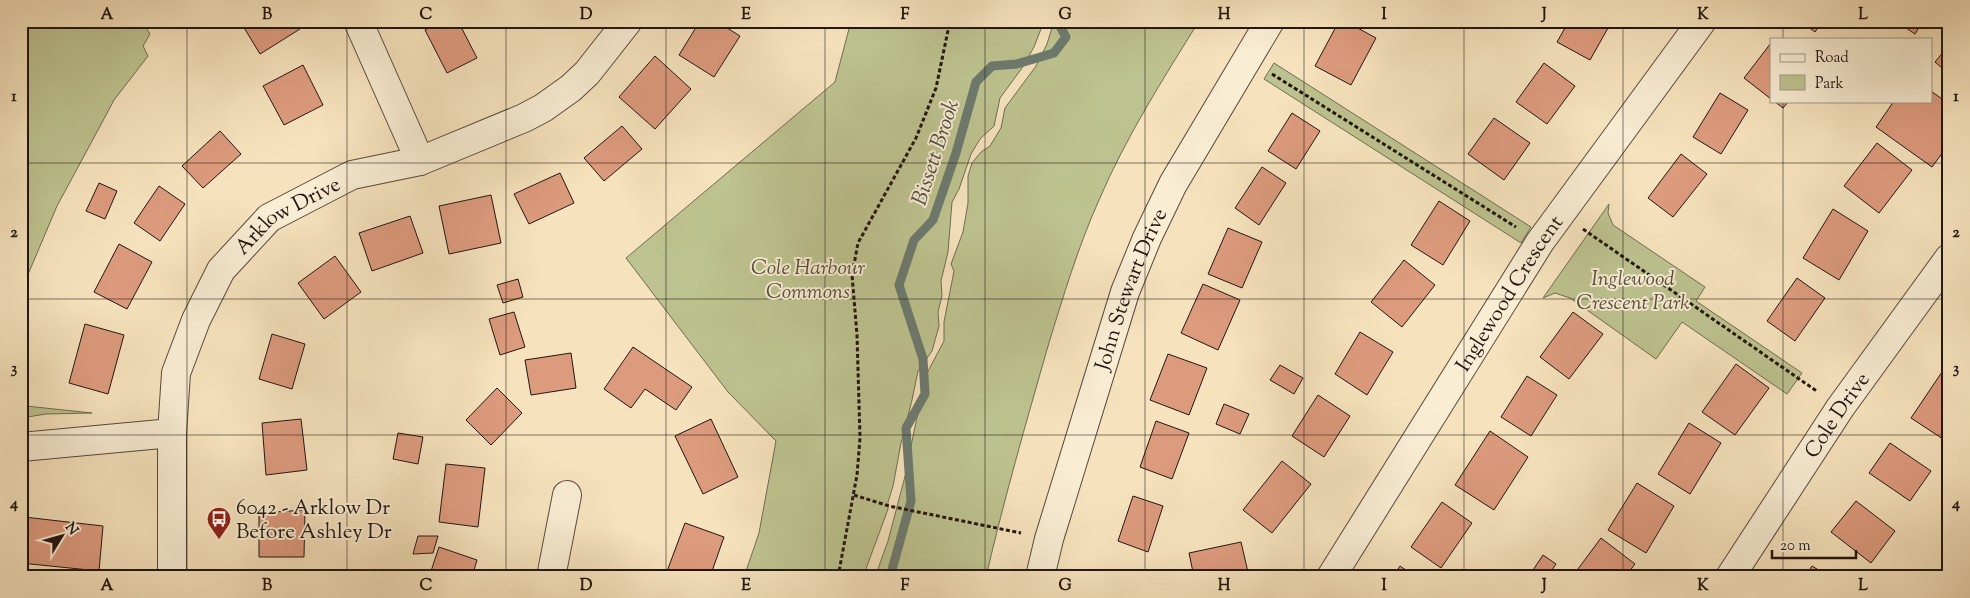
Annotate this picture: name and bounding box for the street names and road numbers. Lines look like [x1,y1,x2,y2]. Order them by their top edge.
street label: Arklow Drive [229,171,346,263]
street label: John Stewart Drive [1088,204,1176,375]
street label: Inglewood Crescent [1450,210,1572,378]
street label: Cole Drive [1798,367,1878,465]

